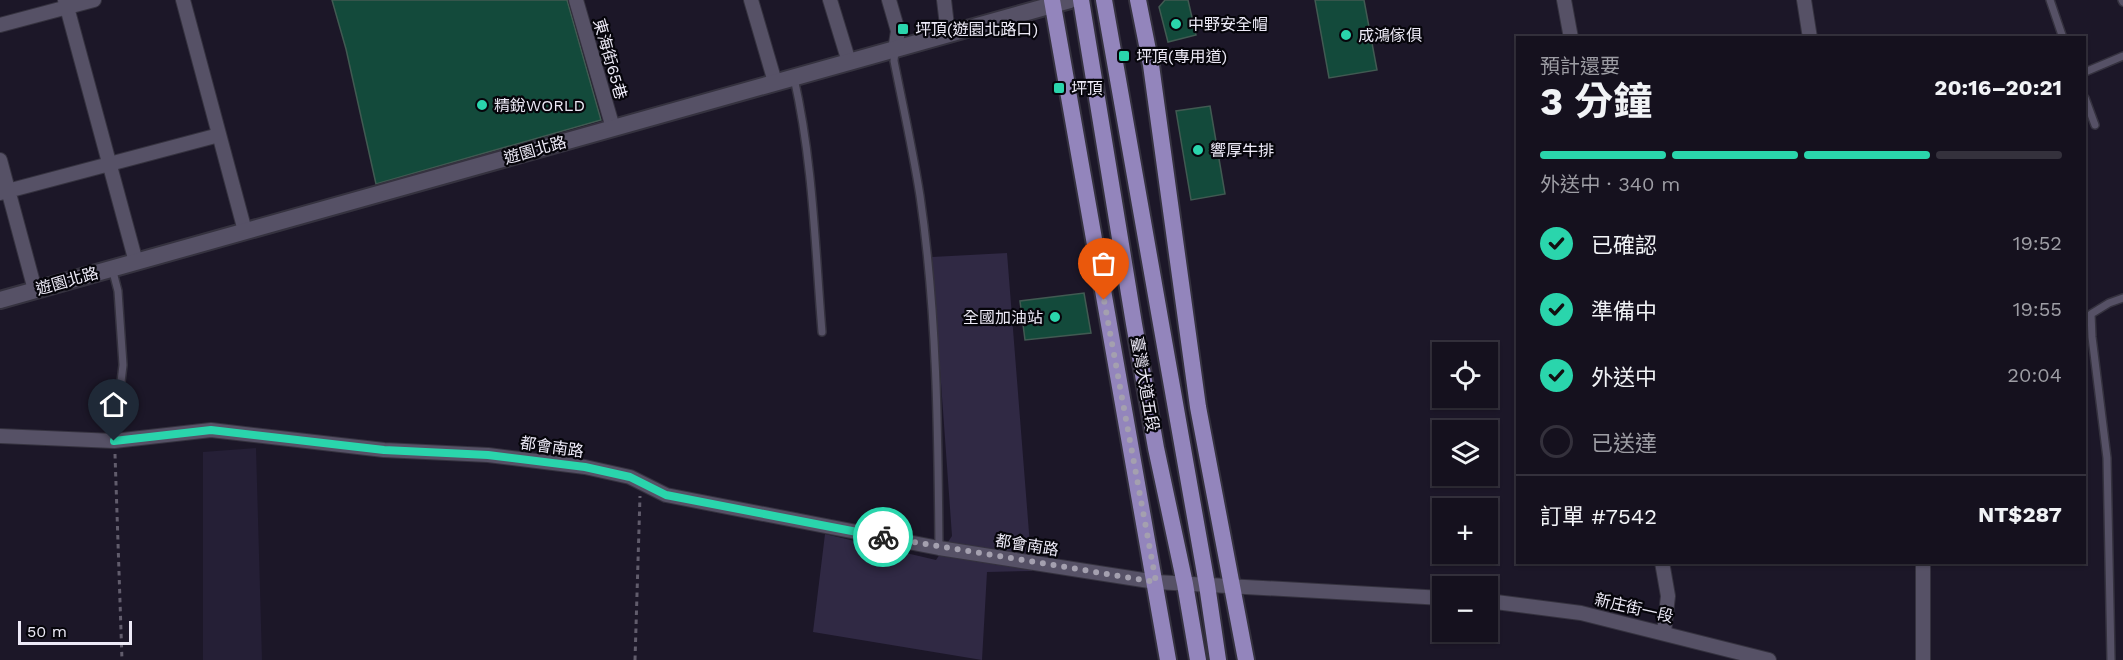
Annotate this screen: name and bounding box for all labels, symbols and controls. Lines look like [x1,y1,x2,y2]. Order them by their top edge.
place label: 中野安全帽 [1188,15,1268,34]
street label: 東海街65巷 [589,16,631,102]
marker: 中野安全帽 [1169,17,1183,31]
place label: 坪頂(遊園北路口) [915,20,1038,39]
marker: 坪頂(遊園北路口) [896,22,910,36]
place label: 成鴻傢俱 [1358,26,1422,45]
marker: 成鴻傢俱 [1339,28,1353,42]
place label: 坪頂(專用道) [1136,47,1227,66]
marker: 坪頂(專用道) [1117,49,1131,63]
text: 預計還要 [1540,54,1620,78]
text: 20:16–20:21 [1934,75,2062,100]
place label: 坪頂 [1071,79,1103,98]
text: 3 分鐘 [1540,79,1652,124]
marker: 坪頂 [1052,81,1066,95]
place label: 精銳WORLD [494,96,585,115]
marker: 精銳WORLD [475,98,489,112]
street label: 遊園北路 [502,132,568,168]
place label: 響厚牛排 [1210,141,1274,160]
marker: 響厚牛排 [1191,143,1205,157]
text: 外送中 · 340 m [1540,172,1680,196]
icon: check [1540,227,1573,260]
text: 19:52 [2013,231,2062,255]
text: 已確認 [1591,233,1657,258]
pin [1078,238,1129,300]
icon: bag [1087,247,1120,280]
street label: 遊園北路 [34,263,100,299]
icon: check [1540,293,1573,326]
text: 19:55 [2013,297,2062,321]
text: 準備中 [1591,299,1657,324]
place label: 全國加油站 [963,308,1043,327]
marker: 全國加油站 [1048,310,1062,324]
street label: 臺灣大道五段 [1127,335,1163,433]
map controls [1432,342,1498,642]
button: locate [1432,342,1498,408]
icon: check [1540,359,1573,392]
text: 20:04 [2007,363,2062,387]
text: 外送中 [1591,365,1657,390]
pin [88,379,139,441]
icon: home [97,388,130,421]
button: layers [1432,420,1498,486]
text: 已送達 [1591,431,1657,456]
street label: 都會南路 [519,433,585,461]
button: + [1432,498,1498,564]
text: NT$287 [1978,502,2062,527]
text: 訂單 #7542 [1540,504,1657,529]
courier [853,507,913,567]
icon: bike [867,521,900,554]
street label: 都會南路 [994,531,1060,559]
button: − [1432,576,1498,642]
street label: 新庄街一段 [1593,590,1675,626]
scale bar [18,618,132,646]
text: 50 m [27,622,67,641]

